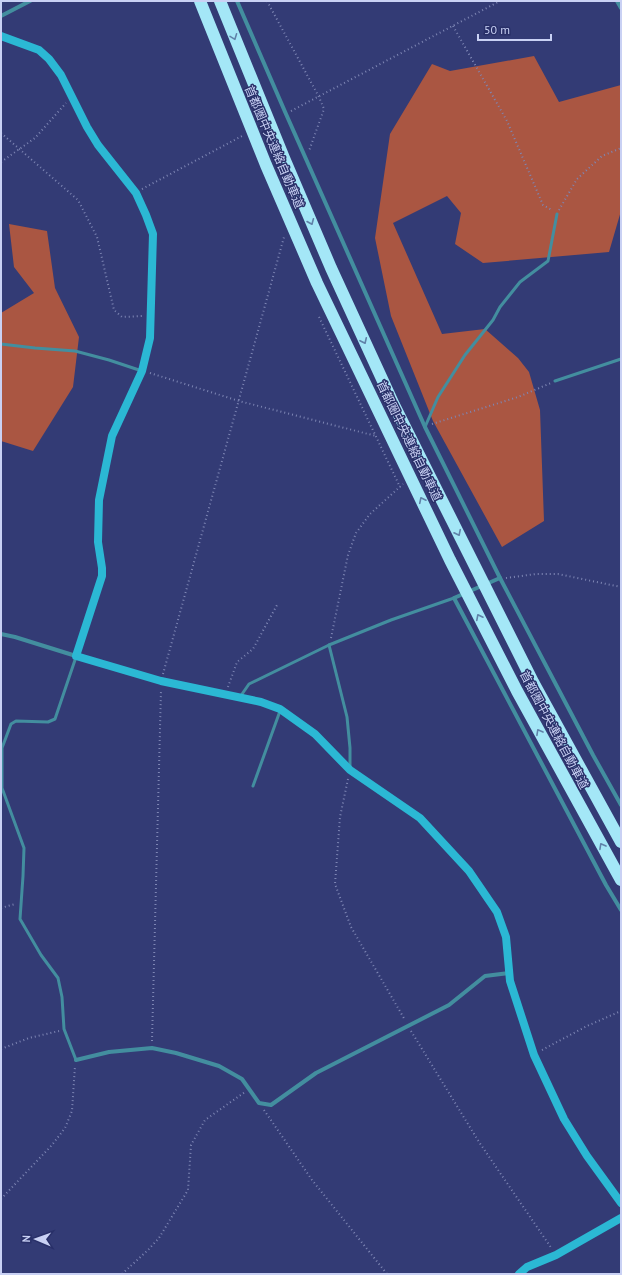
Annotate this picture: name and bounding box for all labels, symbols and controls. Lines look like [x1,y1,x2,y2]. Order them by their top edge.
scale bar [478,16,551,42]
text: 50 m [484,22,510,37]
one-way arrow [230,34,238,41]
street label: 首都圏中央連絡自動車道 [242,83,307,210]
one-way arrow [306,218,314,225]
one-way arrow [360,337,368,344]
street label: 首都圏中央連絡自動車道 [374,378,445,503]
one-way arrow [419,497,426,504]
one-way arrow [453,529,460,537]
one-way arrow [476,613,484,621]
street label: 首都圏中央連絡自動車道 [517,668,592,792]
one-way arrow [537,729,544,736]
one-way arrow [599,843,606,850]
north arrow [16,1219,56,1259]
text: N [19,1235,33,1243]

